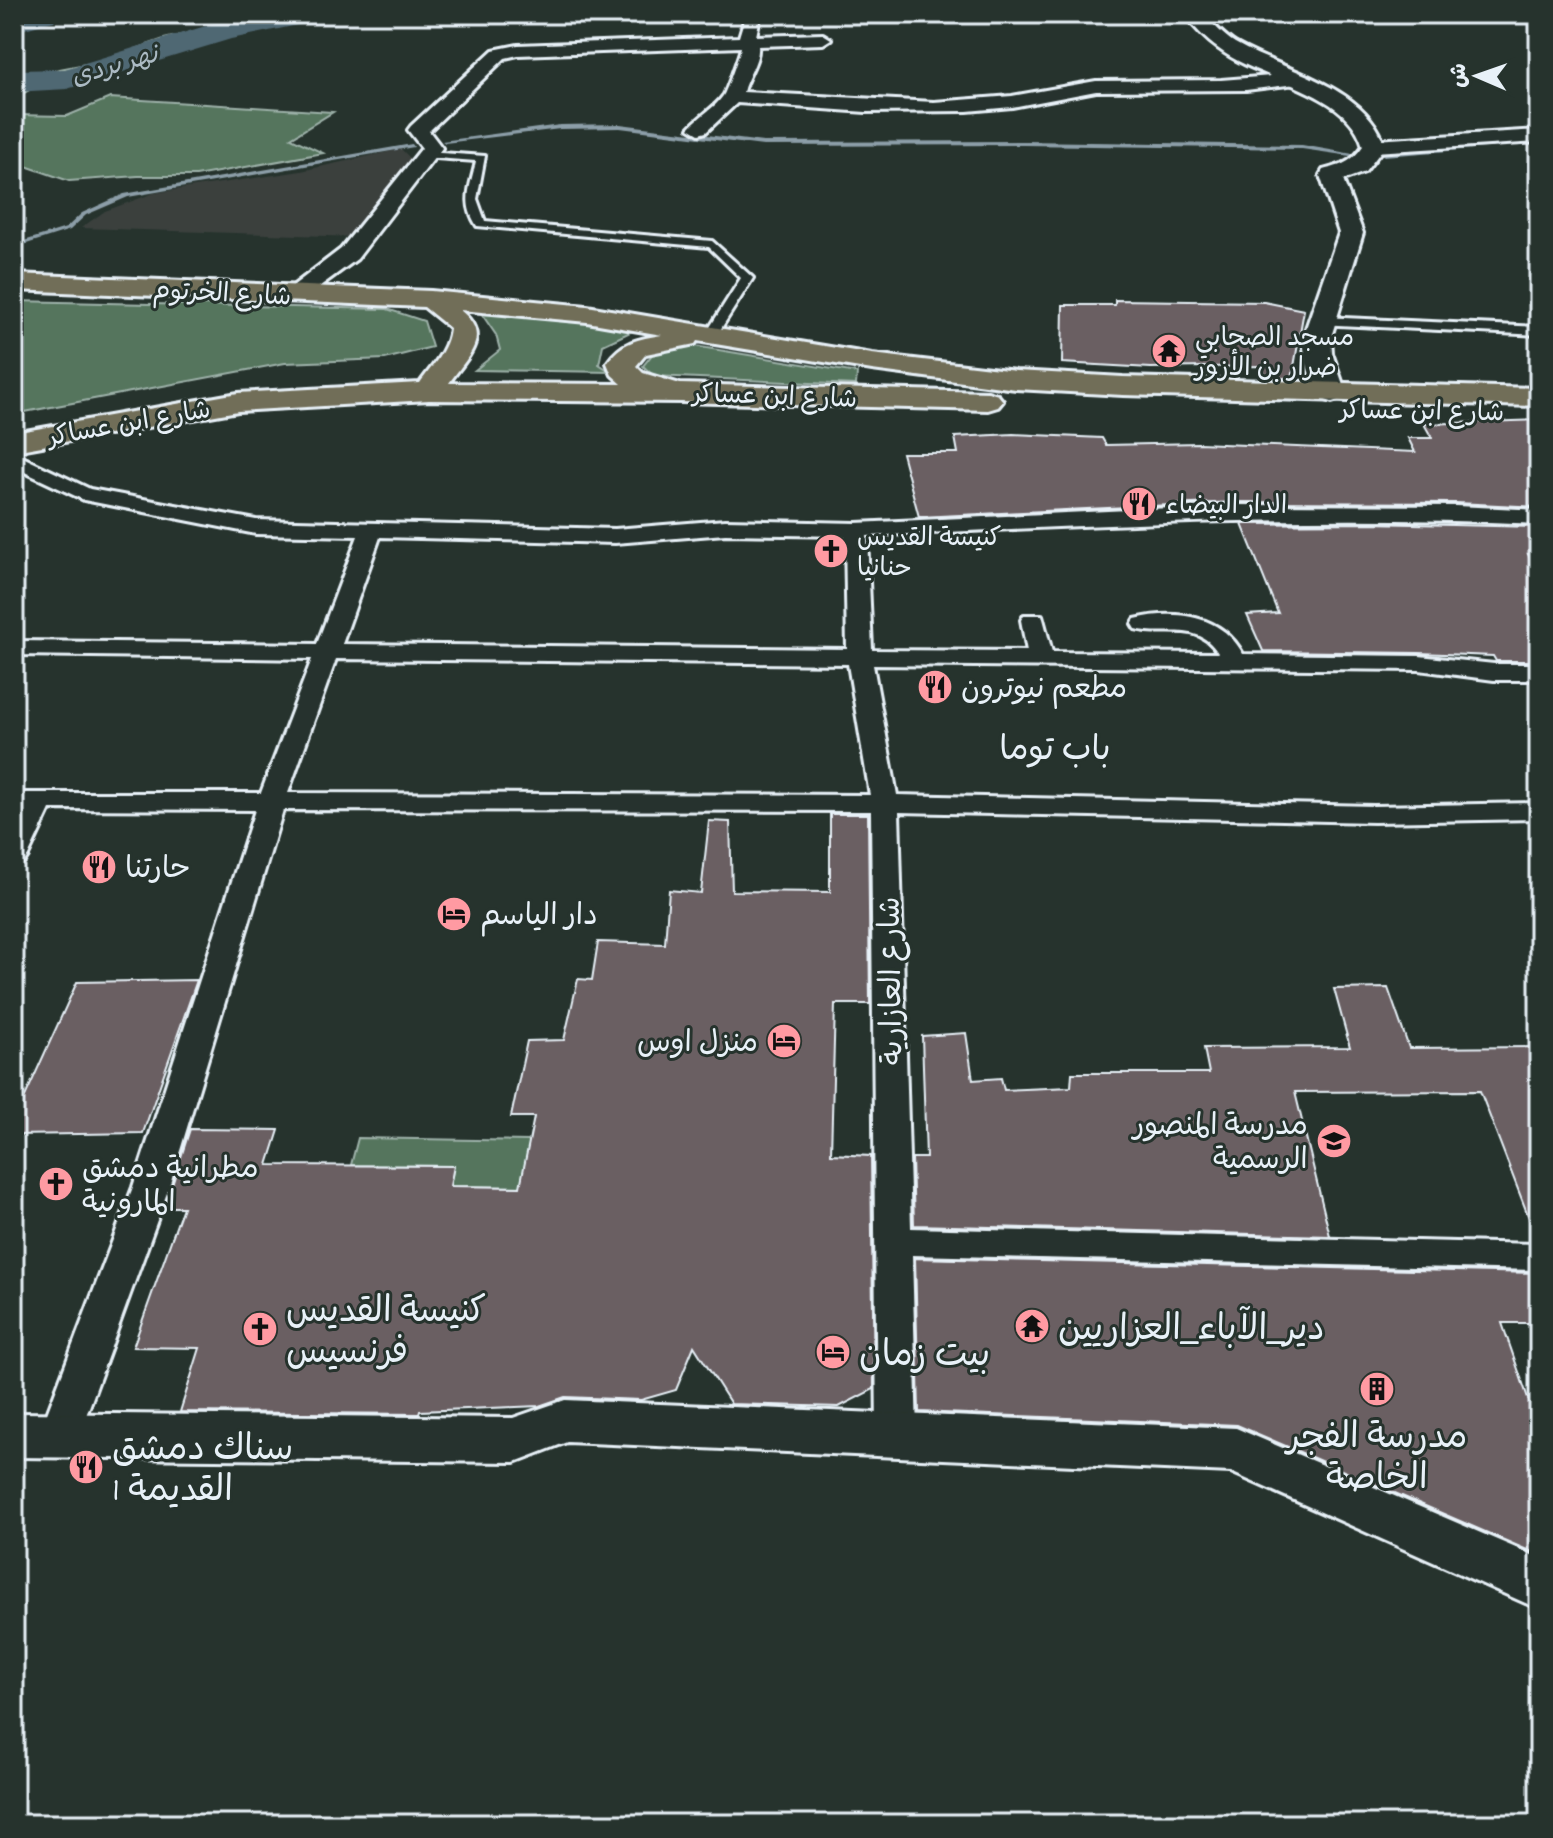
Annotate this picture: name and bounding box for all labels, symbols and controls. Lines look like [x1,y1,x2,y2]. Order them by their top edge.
north arrow [1437,36,1517,116]
water label: نهر بردى [67,37,166,97]
text: ش [1445,63,1476,88]
street label: شارع الخرتوم [151,273,292,318]
place label: مسجد الصحابي ضرار بن الأزور [1193,321,1354,388]
temple icon: مسجد الصحابي ضرار بن الأزور [1150,332,1188,370]
street label: شارع ابن عساكر [690,377,858,420]
street label: شارع ابن عساكر [43,393,214,458]
street label: شارع ابن عساكر [1337,394,1504,433]
restaurant icon: الدار البيضاء [1120,485,1158,523]
place label: الدار البيضاء [1165,489,1287,526]
place label: كنيسة القديس حنانيا [857,521,1002,588]
church icon: كنيسة القديس حنانيا [812,532,850,570]
restaurant icon: مطعم نيوترون [916,668,954,706]
place label: مطعم نيوترون [961,670,1127,713]
district label: باب توما [999,728,1111,777]
restaurant icon: حارتنا [80,848,118,886]
place label: حارتنا [125,850,191,893]
hotel icon: دار الياسم [435,895,473,933]
street label: شارع العازارية [872,896,917,1066]
place label: دار الياسم [480,897,598,940]
hotel icon: منزل اوس [765,1022,803,1060]
place label: منزل اوس [637,1024,758,1067]
place label: مدرسة المنصور الرسمية [1130,1107,1308,1184]
school or university icon: مدرسة المنصور الرسمية [1315,1122,1353,1160]
place label: مطرانية دمشق المارونية [82,1150,259,1227]
church icon: مطرانية دمشق المارونية [37,1165,75,1203]
place label: كنيسة القديس فرنسيس [286,1288,486,1381]
place label: دير_الآباء_العزاريين [1058,1305,1325,1358]
temple icon: دير_الآباء_العزاريين [1013,1307,1051,1345]
church icon: كنيسة القديس فرنسيس [241,1310,279,1348]
place label: بيت زمان [859,1332,990,1384]
hotel icon: بيت زمان [814,1333,852,1371]
building icon: مدرسة الفجر الخاصة [1358,1370,1396,1408]
place label: مدرسة الفجر الخاصة [1283,1414,1468,1507]
place label: سناك دمشق القديمة 1 [112,1426,293,1519]
restaurant icon: سناك دمشق القديمة 1 [67,1448,105,1486]

